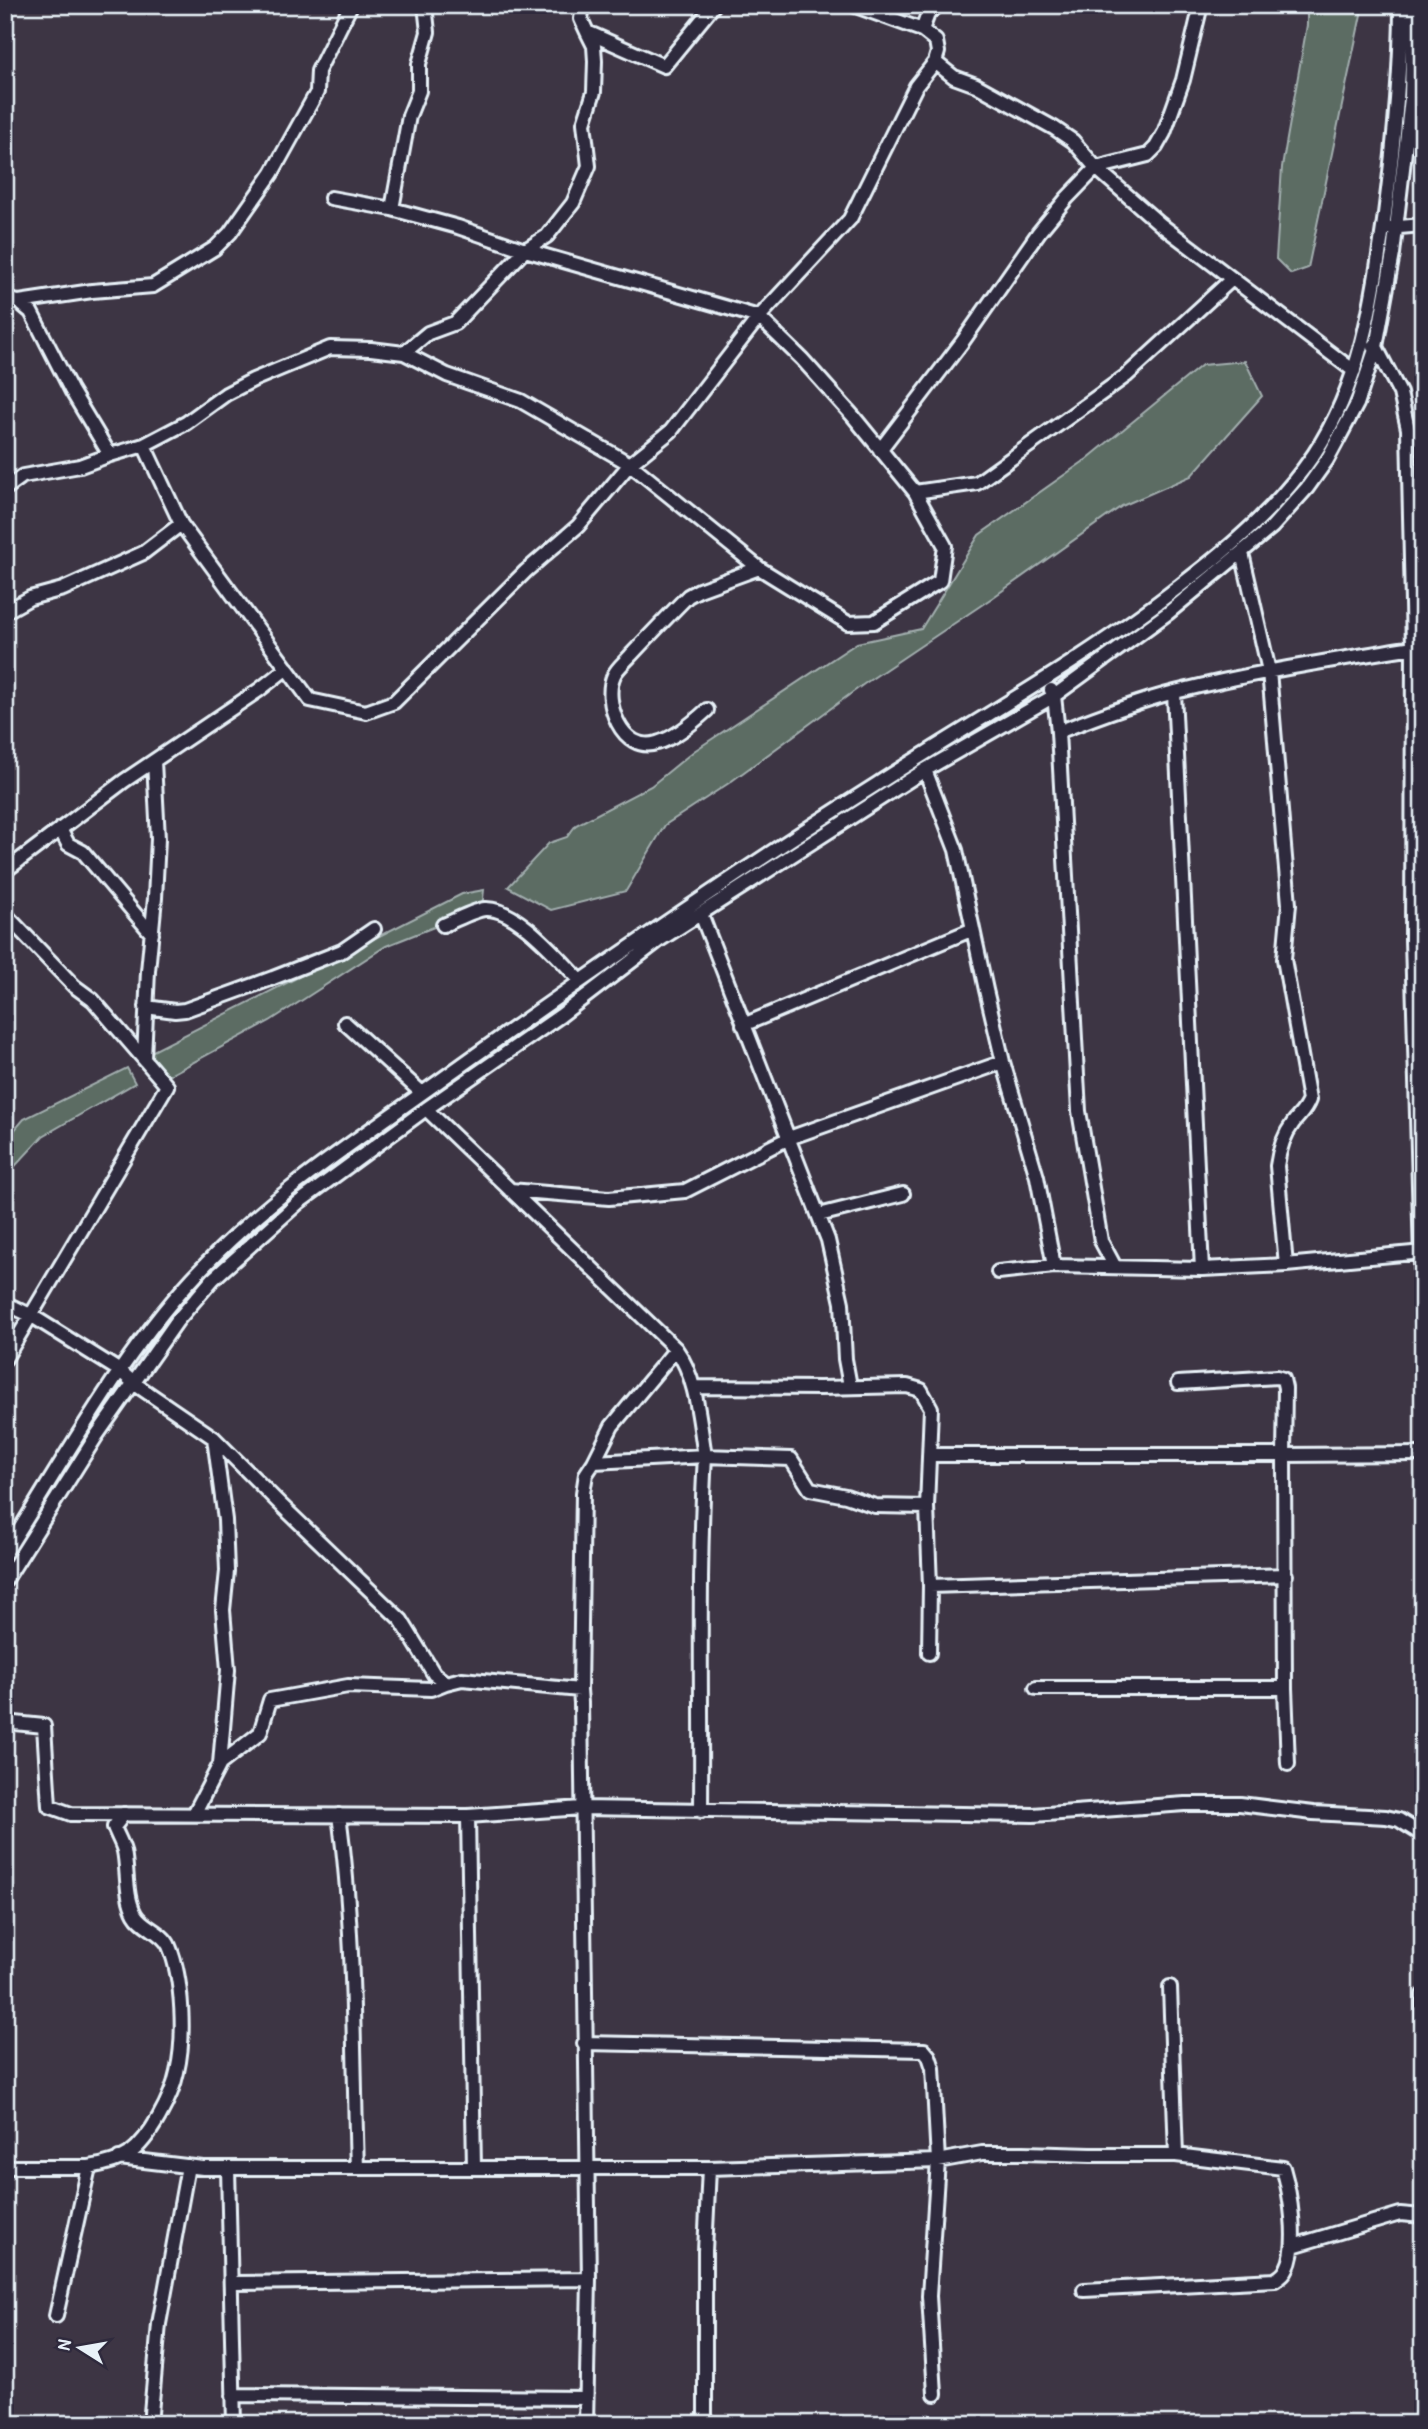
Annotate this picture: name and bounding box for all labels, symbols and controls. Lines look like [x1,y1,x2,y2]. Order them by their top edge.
north arrow [46,2314,116,2384]
text: N [50,2337,77,2352]

